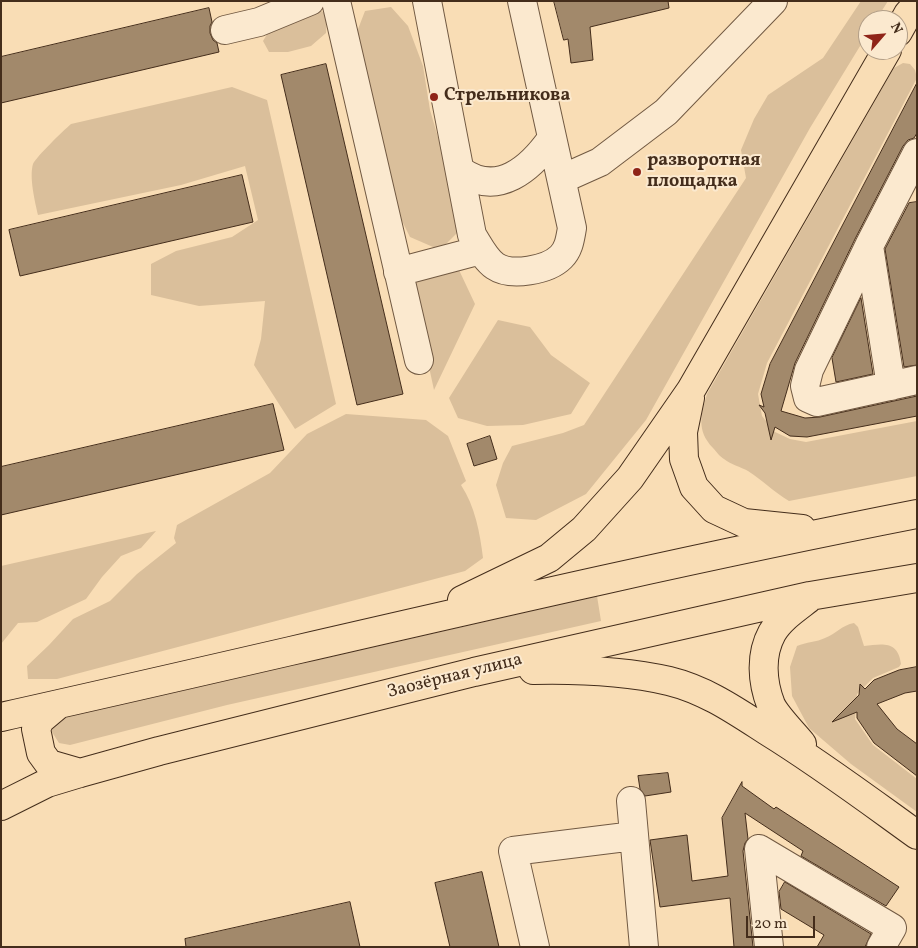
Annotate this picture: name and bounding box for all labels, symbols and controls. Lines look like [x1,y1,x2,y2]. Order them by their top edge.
north arrow [858,10,908,60]
text: N [885,20,907,37]
place label: Стрельникова [444,86,570,108]
marker: Стрельникова [428,91,440,103]
place label: разворотная площадка [647,151,760,193]
marker: разворотная площадка [631,166,643,178]
street label: Заозёрная улица [385,650,525,704]
scale bar [748,906,817,938]
text: 20 m [754,914,787,935]

